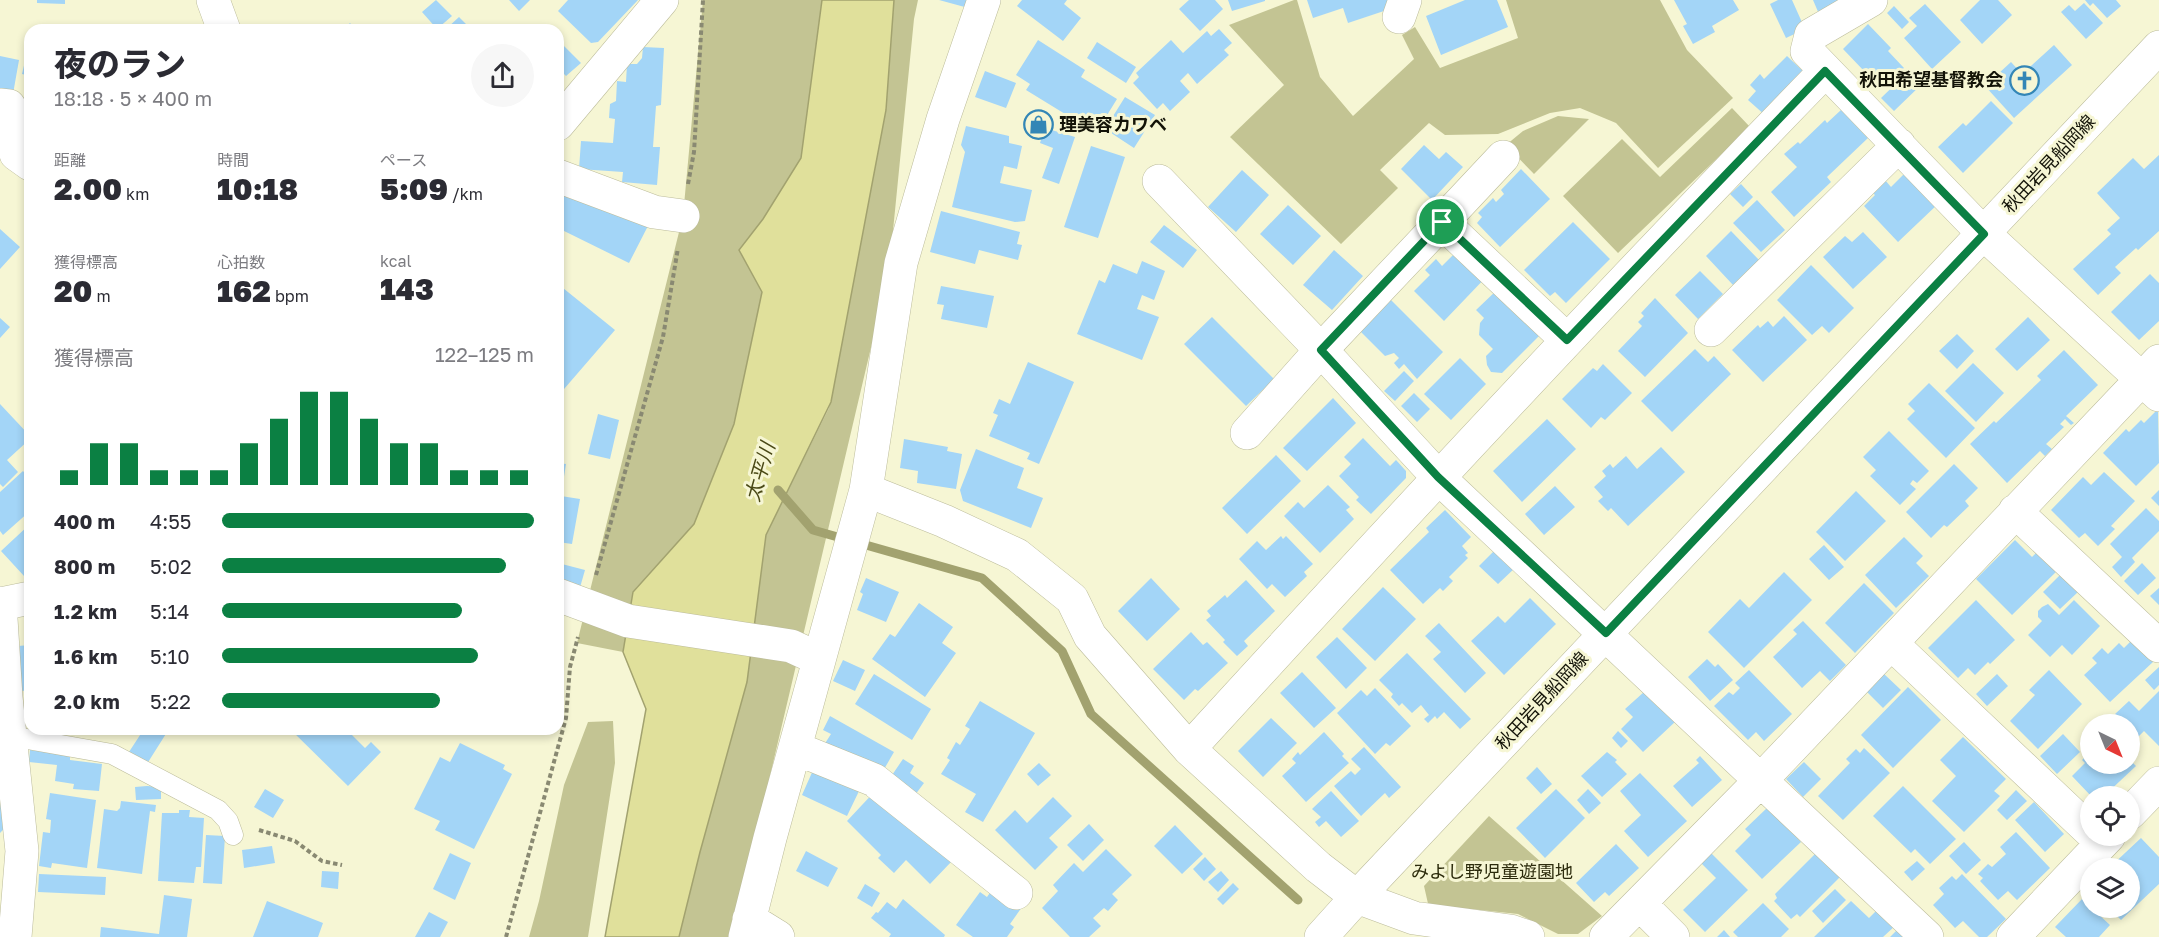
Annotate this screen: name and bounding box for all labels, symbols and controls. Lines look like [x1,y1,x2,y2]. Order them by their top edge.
text: 夜のラン [54,44,186,83]
button: share [471,44,534,107]
church icon: 秋田希望基督教会 [2008,64,2040,96]
place label: 秋田希望基督教会 [1859,68,2003,90]
text: 18:18 · 5 × 400 m [54,86,212,110]
shop icon: 理美容カワベ [1022,109,1054,141]
street label: 秋田岩見船岡線 [1997,110,2099,217]
place label: 理美容カワベ [1059,113,1167,135]
text: 距離 [54,150,86,170]
text: 時間 [217,150,249,170]
text: ペース [380,150,427,170]
text: 2.00 [54,171,122,207]
text: 10:18 [217,171,298,207]
text: 5:09 [380,171,448,207]
text: km [122,184,149,204]
text: /km [448,184,483,204]
pin [1416,196,1467,247]
icon: arrive [1425,205,1458,238]
text: kcal [380,251,412,271]
text: 獲得標高 [54,252,118,272]
text: 心拍数 [217,252,265,272]
text: 143 [380,271,434,307]
text: 20 [54,273,92,309]
text: 162 [217,273,271,309]
text: m [92,286,111,306]
text: bpm [271,286,309,306]
text: 122–125 m [435,342,534,366]
text: 獲得標高 [54,345,134,369]
water label: 太平川 [739,438,779,504]
text: 400 m [54,509,115,533]
text: 4:55 [150,509,191,533]
text: 800 m [54,554,115,578]
text: 5:02 [150,554,192,578]
text: 1.2 km [54,599,117,623]
text: 5:14 [150,599,190,623]
text: 1.6 km [54,644,118,668]
text: 5:10 [150,644,190,668]
street label: 秋田岩見船岡線 [1490,647,1592,754]
text: 2.0 km [54,689,120,713]
text: 5:22 [150,689,191,713]
north arrow [2080,714,2140,774]
map controls [2080,714,2140,918]
button: locate [2080,786,2140,846]
button: layers [2080,858,2140,918]
park label: みよし野児童遊園地 [1411,860,1573,882]

